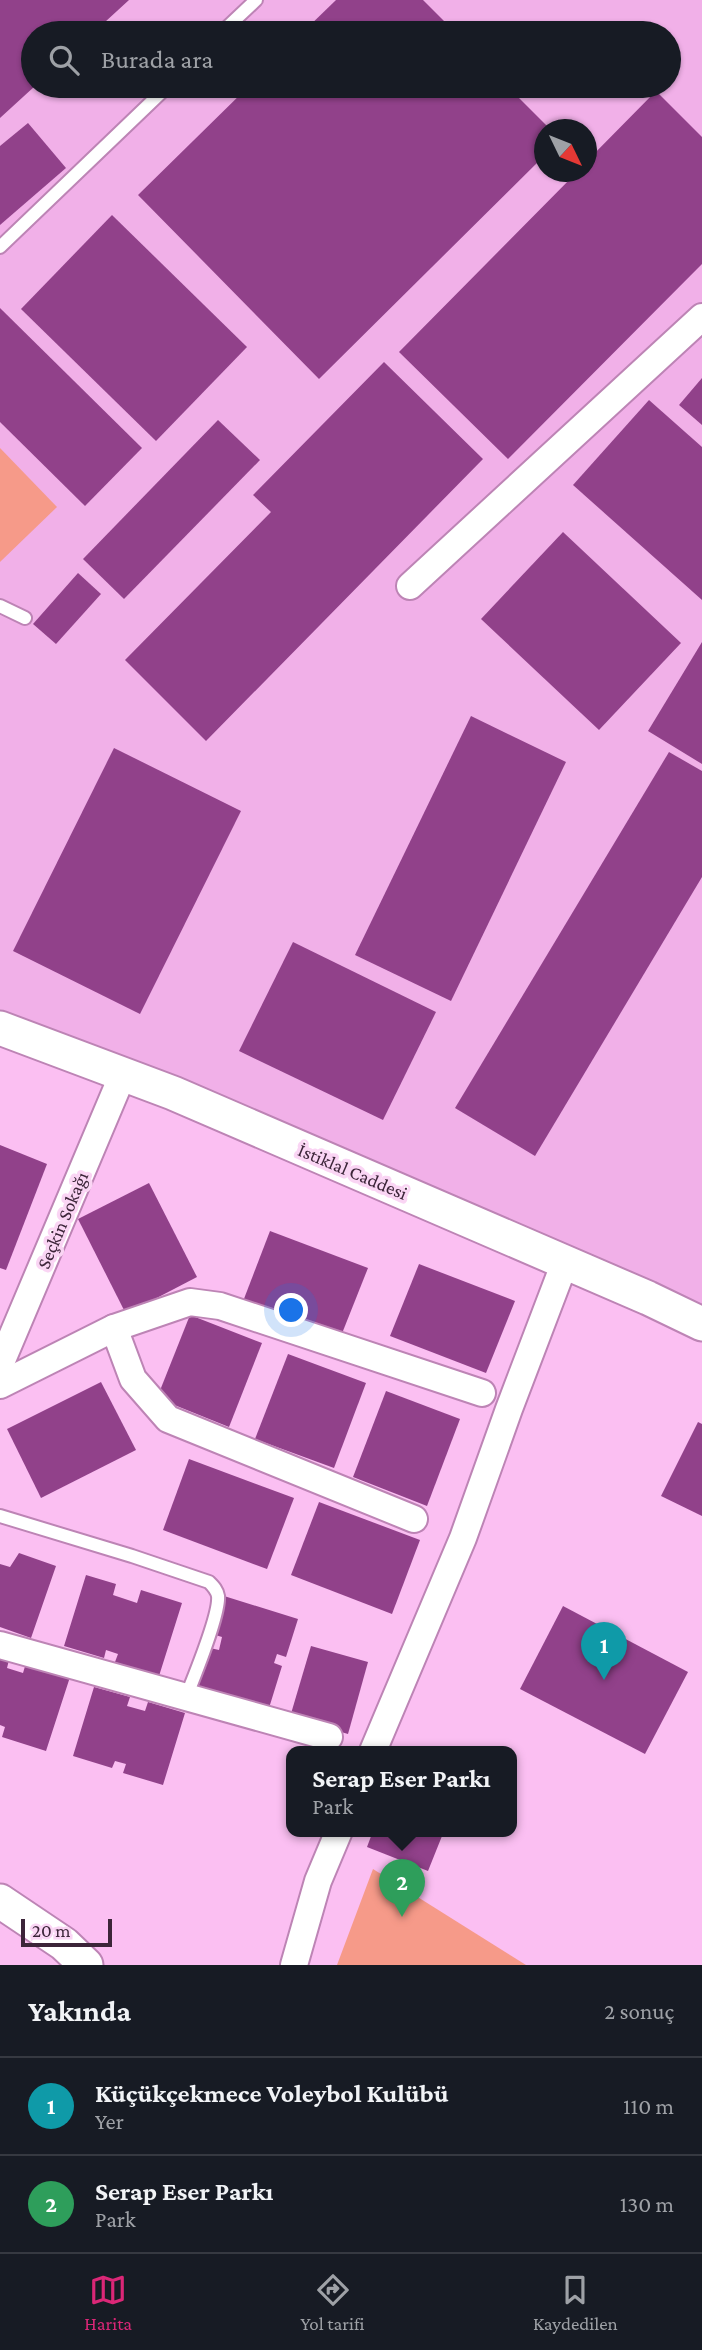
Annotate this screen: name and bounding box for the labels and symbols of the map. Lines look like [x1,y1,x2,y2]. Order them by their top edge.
north arrow [534,119,597,182]
street label: İstiklal Caddesi [295,1139,411,1204]
street label: Seçkin Sokağı [33,1169,92,1272]
your location [274,1293,308,1327]
pin: 1 [581,1622,627,1680]
pin: 2 [379,1859,425,1917]
scale bar [21,1916,112,1948]

